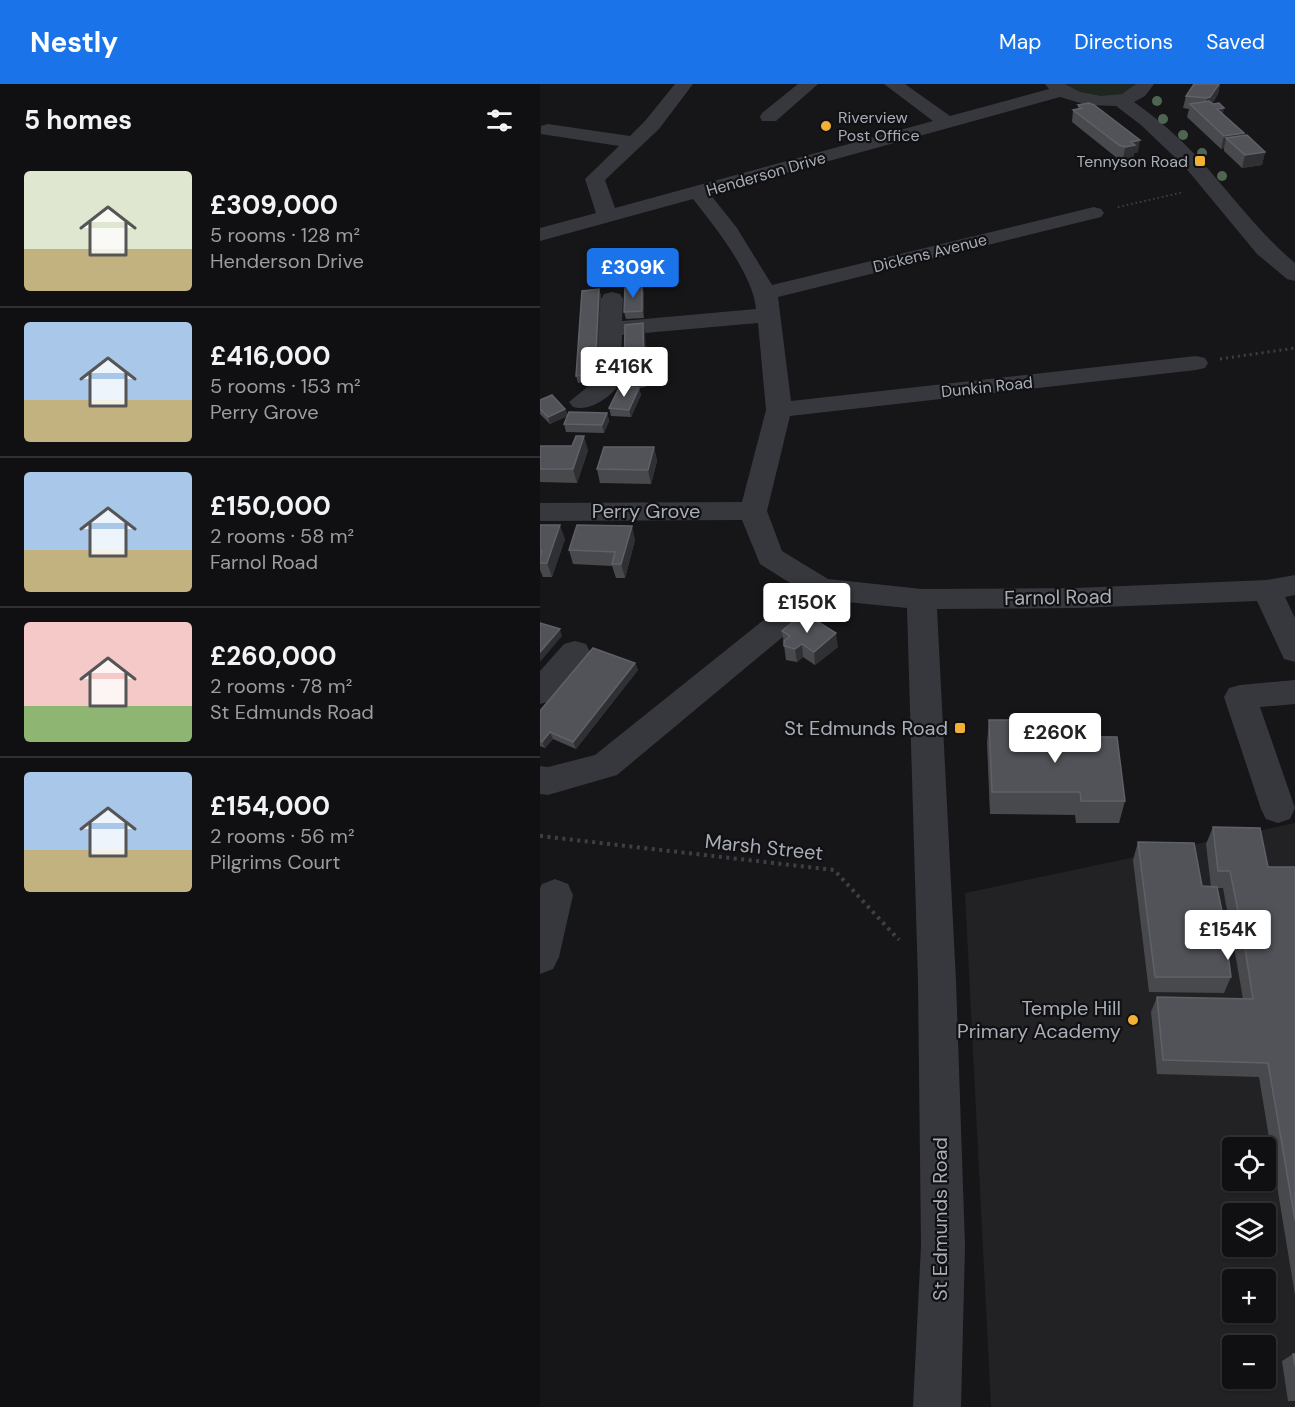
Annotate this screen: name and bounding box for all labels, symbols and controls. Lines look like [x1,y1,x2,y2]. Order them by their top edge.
text: Nestly [30,24,118,61]
text: Map [999,28,1041,56]
text: Directions [1074,28,1173,56]
text: Saved [1206,28,1265,56]
text: 5 homes [24,103,132,137]
icon: filters [483,104,516,137]
place label: Riverview Post Office [838,107,920,146]
marker: Riverview Post Office [819,119,833,133]
street label: Henderson Drive [704,147,828,201]
place label: Tennyson Road [1077,151,1188,172]
marker: Tennyson Road [1193,154,1207,168]
text: £309,000 [210,188,338,222]
icon: home [72,195,144,267]
text: 5 rooms · 128 m² [210,222,360,248]
street label: Dickens Avenue [871,229,989,277]
text: Henderson Drive [210,248,364,274]
pin: £309K [591,248,675,299]
text: £309K [601,254,665,280]
text: £416,000 [210,339,330,373]
icon: home [72,346,144,418]
pin: £416K [582,347,666,398]
text: £416K [595,353,653,379]
street label: Dunkin Road [940,372,1034,402]
text: 5 rooms · 153 m² [210,373,361,399]
text: Perry Grove [210,399,319,425]
text: £150,000 [210,489,331,523]
icon: home [72,496,144,568]
street label: Perry Grove [592,498,700,524]
text: 2 rooms · 58 m² [210,523,354,549]
text: Farnol Road [210,549,318,575]
pin: £150K [765,583,849,634]
street label: Farnol Road [1004,583,1112,611]
text: £150K [777,589,837,615]
text: £260,000 [210,639,337,673]
icon: home [72,646,144,718]
text: 2 rooms · 78 m² [210,673,352,699]
text: St Edmunds Road [210,699,374,725]
pin: £260K [1013,713,1097,764]
place label: St Edmunds Road [784,715,948,741]
text: £260K [1023,719,1087,745]
marker: St Edmunds Road [953,721,967,735]
text: £154,000 [210,789,330,823]
icon: home [72,796,144,868]
text: 2 rooms · 56 m² [210,823,355,849]
street label: Marsh Street [704,828,825,866]
text: Pilgrims Court [210,849,340,875]
pin: £154K [1186,910,1270,961]
text: £154K [1199,916,1257,942]
place label: Temple Hill Primary Academy [957,995,1121,1044]
marker: Temple Hill Primary Academy [1126,1013,1140,1027]
street label: St Edmunds Road [927,1137,953,1301]
map controls [1222,1137,1276,1389]
button: locate [1222,1137,1276,1191]
button: layers [1222,1203,1276,1257]
button: + [1222,1269,1276,1323]
button: − [1222,1335,1276,1389]

